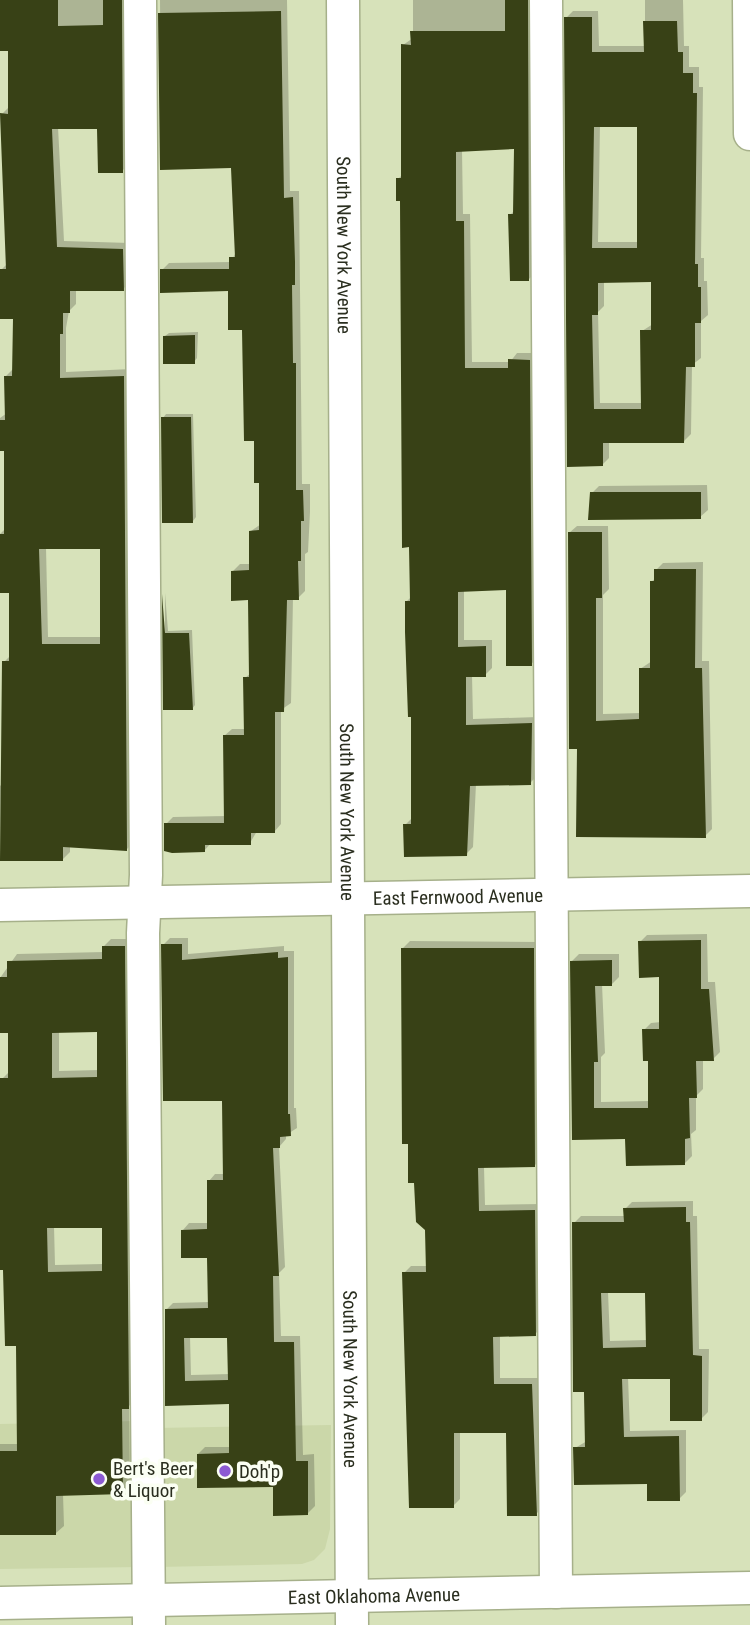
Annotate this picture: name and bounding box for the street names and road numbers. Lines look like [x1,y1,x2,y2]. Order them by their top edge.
street label: South New York Avenue [332,156,356,334]
street label: South New York Avenue [336,723,359,901]
street label: East Fernwood Avenue [373,883,543,910]
street label: South New York Avenue [339,1290,363,1468]
street label: East Oklahoma Avenue [288,1582,460,1609]

